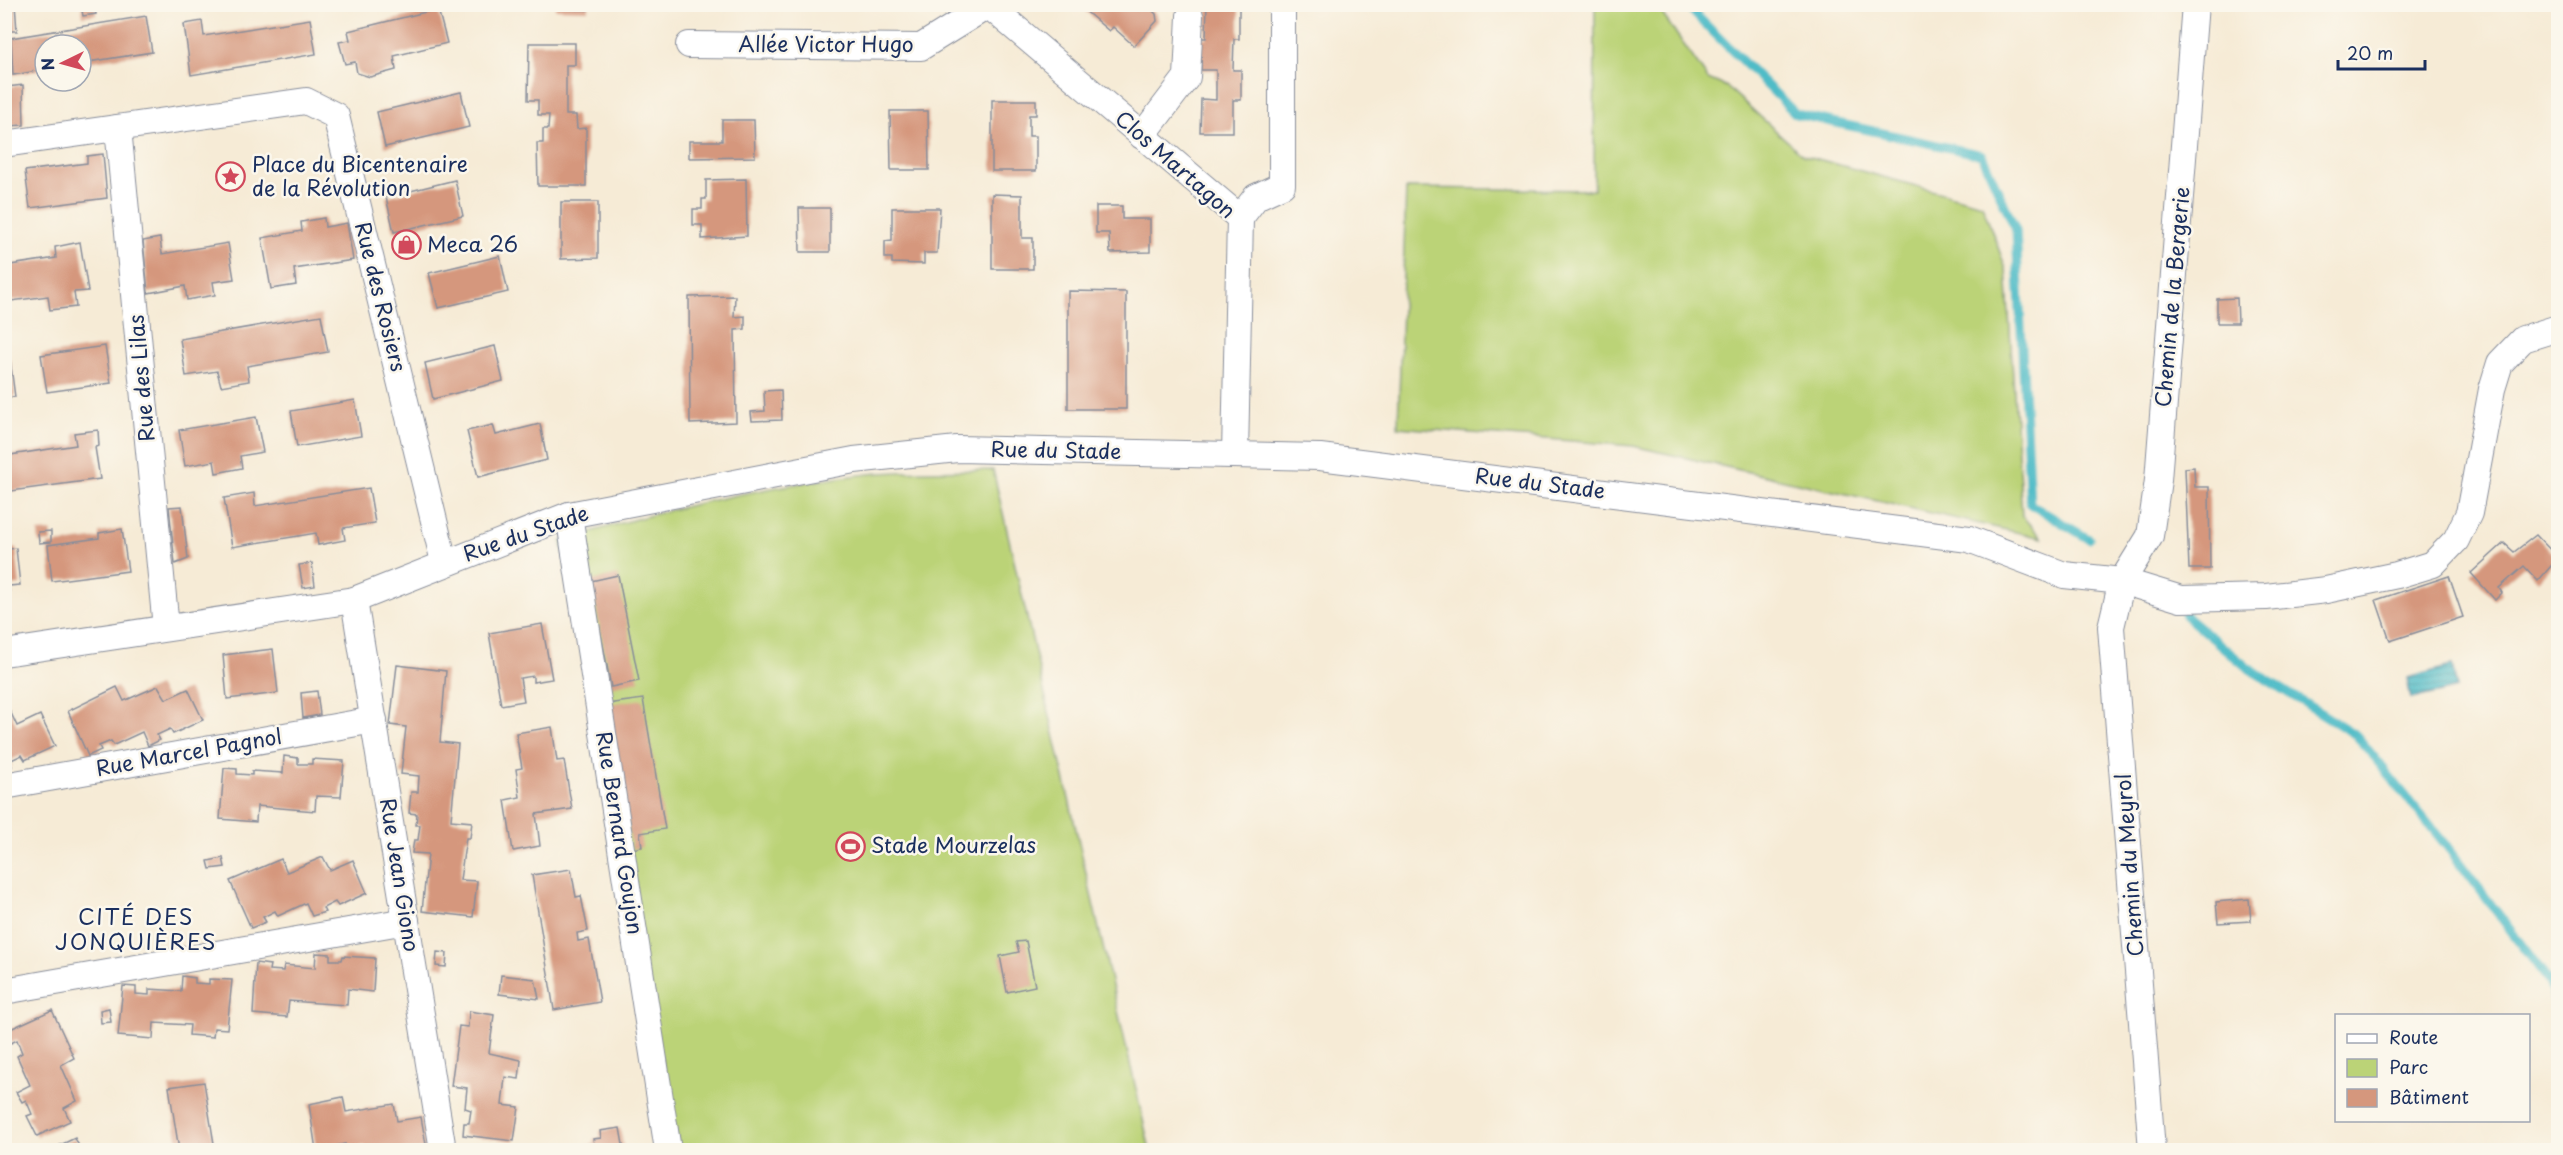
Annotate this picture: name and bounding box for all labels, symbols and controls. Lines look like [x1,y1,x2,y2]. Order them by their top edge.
street label: Allée Victor Hugo [738,27,914,59]
north arrow [33,33,93,93]
scale bar [2338,33,2425,71]
text: 20 m [2347,39,2393,66]
text: N [35,57,60,72]
street label: Clos Martagon [1109,102,1244,225]
place label: Place du Bicentenaire de la Révolution [252,147,468,203]
place icon: Place du Bicentenaire de la Révolution [215,161,247,193]
street label: Chemin de la Bergerie [2145,185,2197,408]
street label: Rue des Rosiers [348,218,416,375]
place label: Meca 26 [427,227,518,259]
shop icon: Meca 26 [390,229,422,261]
street label: Rue des Lilas [119,313,162,443]
street label: Rue du Stade [990,432,1122,466]
street label: Rue du Stade [1473,458,1607,506]
street label: Rue du Stade [458,496,592,569]
street label: Rue Marcel Pagnol [93,719,284,783]
street label: Rue Bernard Goujon [589,729,653,937]
street label: Chemin du Meyrol [2106,773,2150,958]
street label: Rue Jean Giono [373,795,429,954]
place label: Stade Mourzelas [871,828,1036,860]
sports icon: Stade Mourzelas [834,830,866,862]
district label: CITÉ DES JONQUIÈRES [55,899,217,957]
legend [2335,1014,2530,1122]
text: Route [2389,1023,2439,1050]
text: Parc [2389,1053,2428,1080]
text: Bâtiment [2389,1083,2469,1110]

